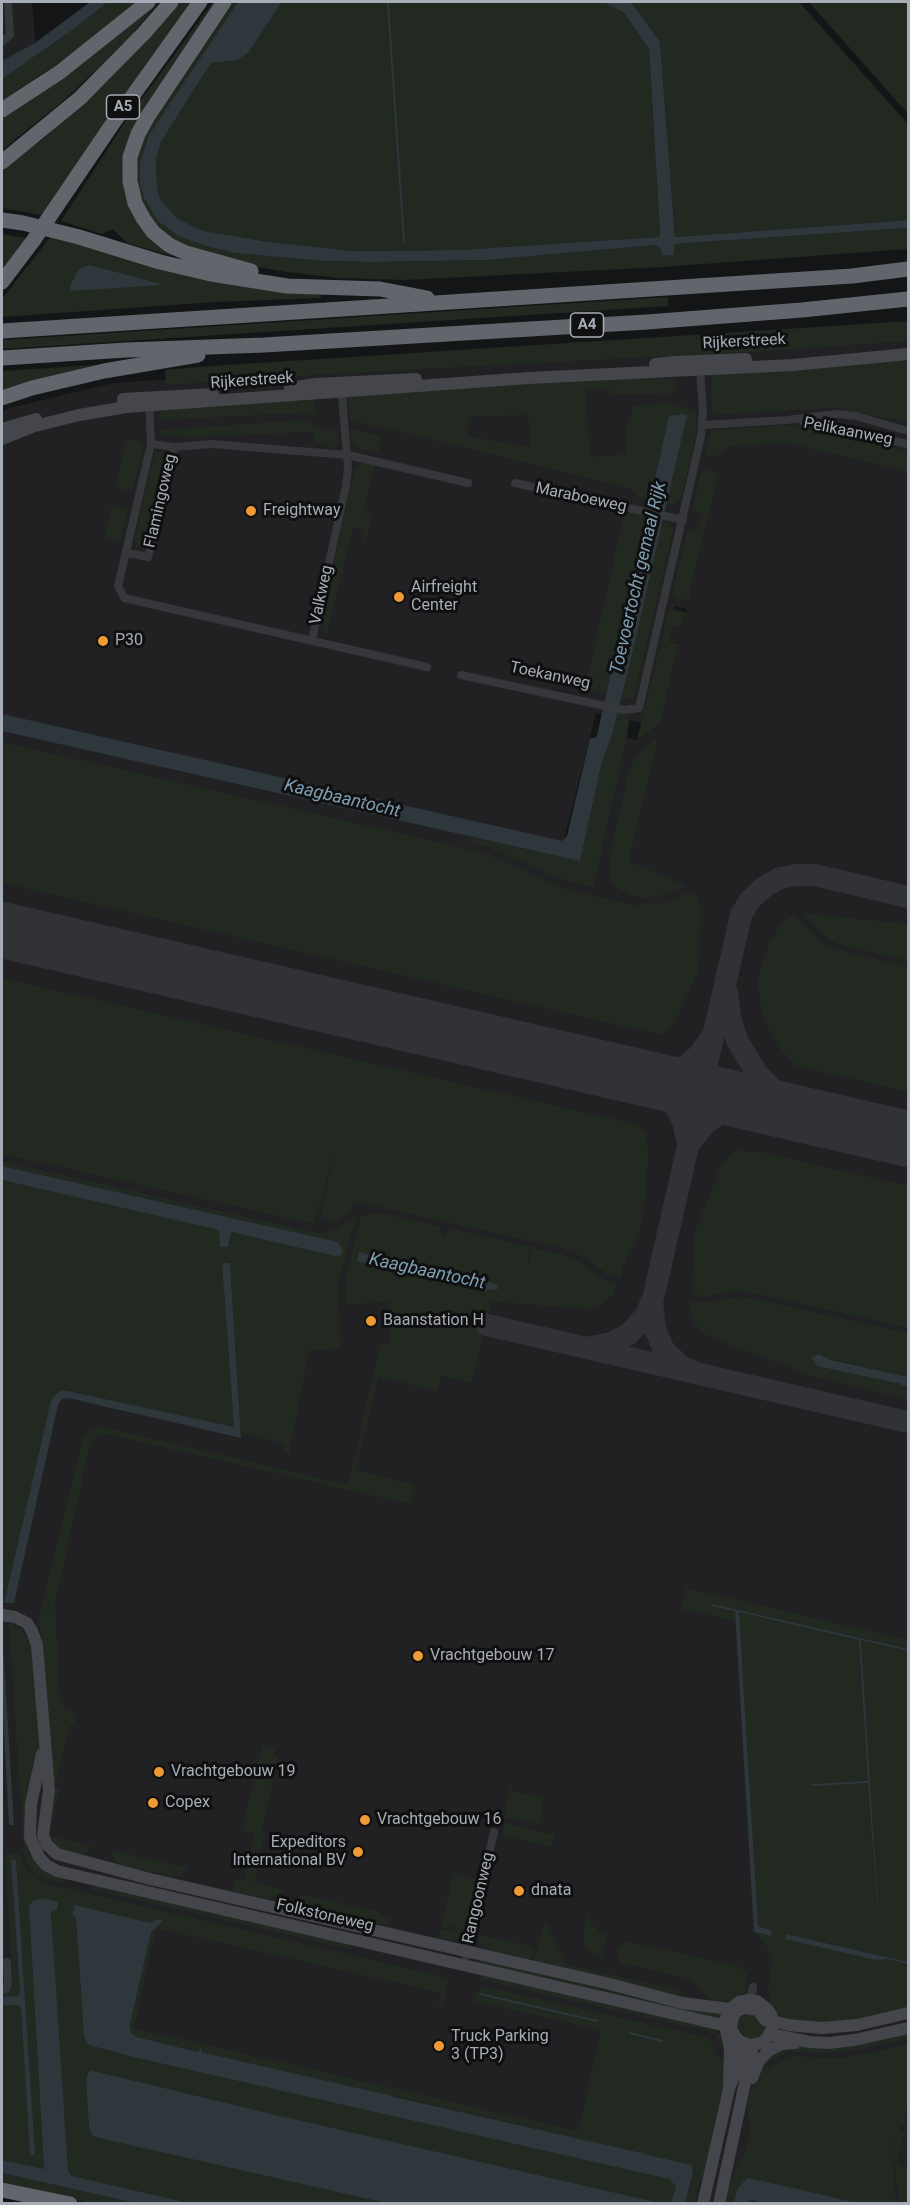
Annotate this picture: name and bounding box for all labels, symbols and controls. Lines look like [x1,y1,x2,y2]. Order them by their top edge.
road number: A5 [106,95,140,119]
road number: A4 [570,313,604,337]
street label: Rijkerstreek [702,330,786,354]
street label: Rijkerstreek [210,369,294,393]
street label: Pelikaanweg [802,414,894,450]
street label: Flamingoweg [141,452,181,550]
street label: Maraboeweg [534,479,628,517]
water label: Toevoertocht gemaal Rijk [606,480,672,676]
place label: Freightway [263,501,340,521]
marker: Freightway [244,504,258,518]
street label: Valkweg [306,564,338,626]
place label: Airfreight Center [411,578,477,616]
marker: Airfreight Center [392,590,406,604]
place label: P30 [115,631,143,651]
marker: P30 [96,634,110,648]
street label: Toekanweg [508,658,592,694]
water label: Kaagbaantocht [282,775,402,823]
water label: Kaagbaantocht [367,1249,487,1295]
place label: Baanstation H [383,1311,484,1331]
marker: Baanstation H [364,1314,378,1328]
place label: Vrachtgebouw 17 [430,1646,555,1666]
marker: Vrachtgebouw 17 [411,1649,425,1663]
place label: Vrachtgebouw 19 [171,1762,296,1782]
marker: Vrachtgebouw 19 [152,1765,166,1779]
place label: Copex [165,1793,210,1813]
marker: Copex [146,1796,160,1810]
place label: Vrachtgebouw 16 [377,1810,502,1830]
marker: Vrachtgebouw 16 [358,1813,372,1827]
place label: Expeditors International BV [233,1833,346,1871]
marker: Expeditors International BV [351,1845,365,1859]
street label: Rangoonweg [459,1851,499,1945]
place label: dnata [531,1881,572,1901]
marker: dnata [512,1884,526,1898]
street label: Folkstoneweg [275,1896,375,1936]
place label: Truck Parking 3 (TP3) [451,2027,549,2065]
marker: Truck Parking 3 (TP3) [432,2039,446,2053]

